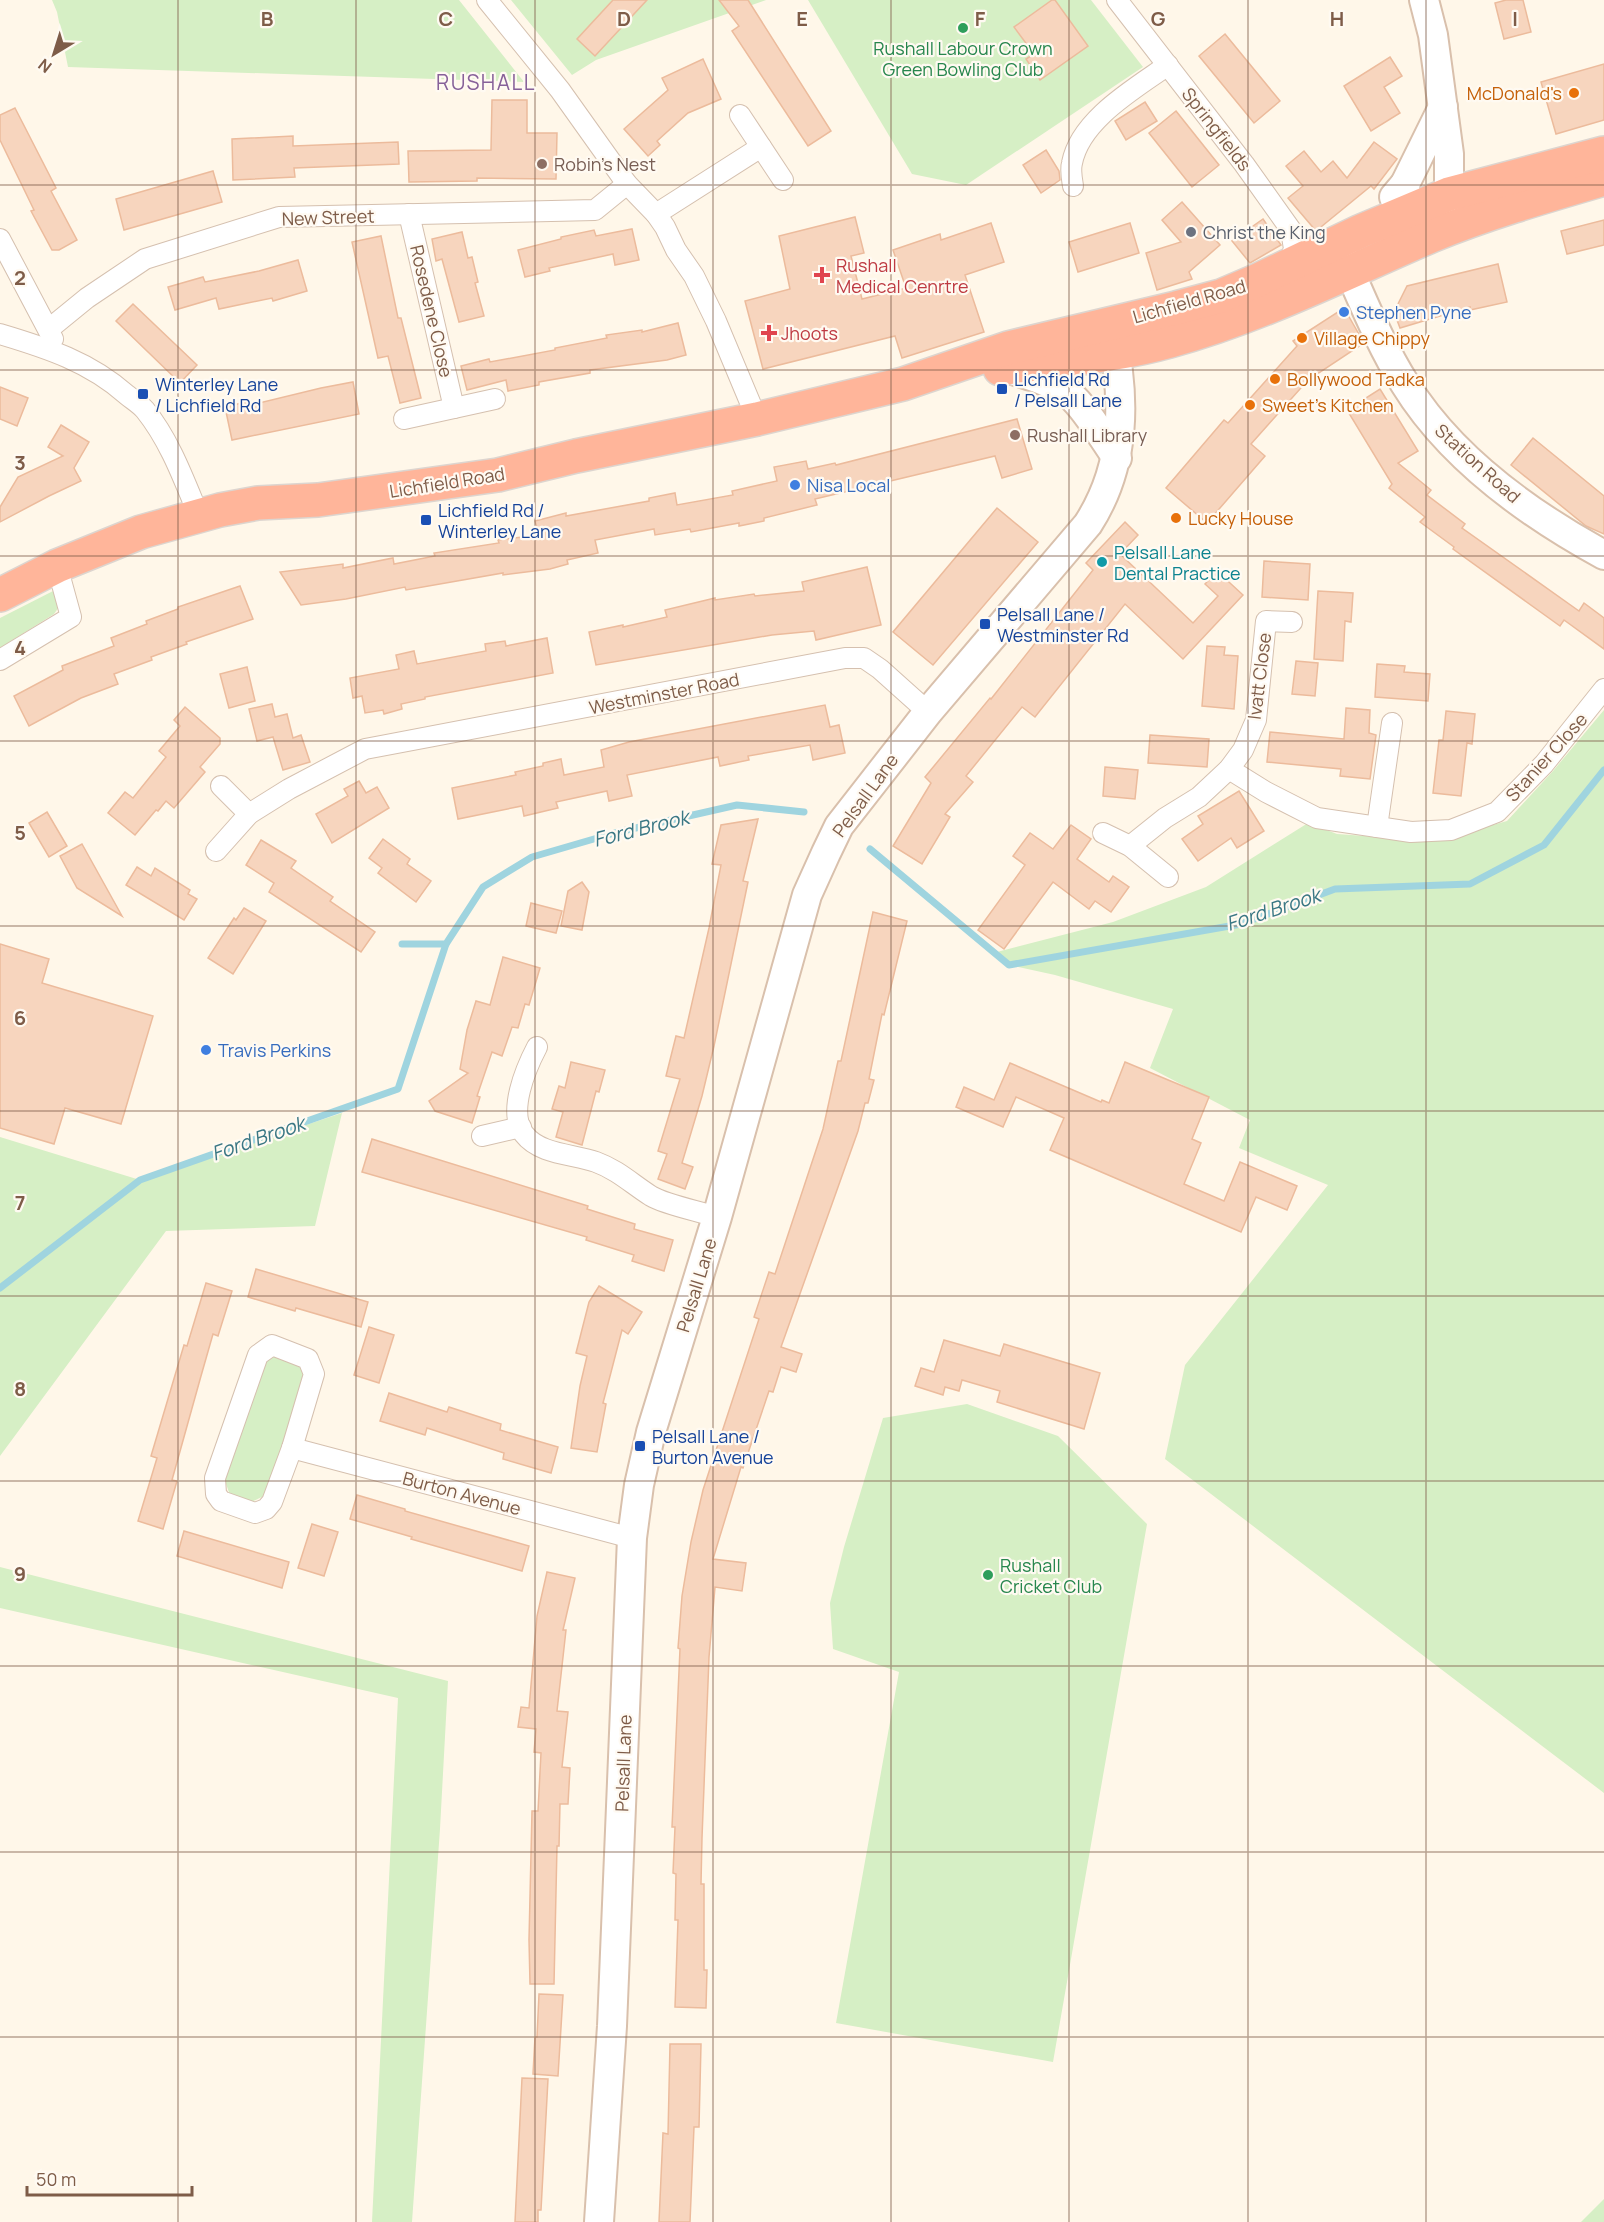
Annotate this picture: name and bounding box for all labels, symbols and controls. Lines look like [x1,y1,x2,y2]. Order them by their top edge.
text: B [261,5,274,32]
text: C [439,5,453,32]
text: D [617,5,631,32]
text: E [796,5,808,32]
text: F [975,5,986,32]
text: G [1151,5,1166,32]
text: H [1330,5,1344,32]
text: I [1512,5,1518,32]
marker: Rushall Labour Crown Green Bowling Club [956,21,970,35]
north arrow [24,24,84,84]
place label: Rushall Labour Crown Green Bowling Club [873,36,1053,81]
text: N [33,54,56,78]
district label: RUSHALL [436,68,536,96]
place label: McDonald's [1467,81,1562,105]
street label: Springfields [1177,82,1257,176]
marker: McDonald's [1567,86,1581,100]
place label: Robin's Nest [554,152,656,176]
marker: Robin's Nest [535,157,549,171]
street label: New Street [281,203,375,231]
place label: Christ the King [1203,220,1326,244]
marker: Christ the King [1184,225,1198,239]
street label: Rosedene Close [405,242,459,380]
place label: Rushall Medical Cenrtre [836,253,969,298]
text: 2 [14,264,26,291]
marker: Rushall Medical Cenrtre [813,266,831,284]
street label: Lichfield Road [1130,273,1248,329]
place label: Stephen Pyne [1356,300,1472,324]
marker: Stephen Pyne [1337,305,1351,319]
place label: Jhoots [781,321,838,345]
marker: Jhoots [762,326,776,340]
place label: Village Chippy [1314,326,1431,350]
marker: Village Chippy [1295,331,1309,345]
place label: Lichfield Rd / Pelsall Lane [1014,367,1122,412]
place label: Bollywood Tadka [1287,367,1425,391]
place label: Winterley Lane / Lichfield Rd [155,372,278,417]
marker: Bollywood Tadka [1268,372,1282,386]
marker: Lichfield Rd / Pelsall Lane [995,382,1009,396]
marker: Winterley Lane / Lichfield Rd [136,387,150,401]
place label: Sweet's Kitchen [1262,393,1394,417]
marker: Sweet's Kitchen [1243,398,1257,412]
street label: Station Road [1430,418,1526,508]
place label: Rushall Library [1027,423,1148,447]
marker: Rushall Library [1008,428,1022,442]
text: 3 [14,449,26,476]
street label: Lichfield Road [388,461,506,503]
place label: Nisa Local [807,473,891,497]
marker: Nisa Local [788,478,802,492]
place label: Lichfield Rd / Winterley Lane [438,498,561,543]
place label: Lucky House [1188,506,1294,530]
marker: Lucky House [1169,511,1183,525]
marker: Lichfield Rd / Winterley Lane [419,513,433,527]
place label: Pelsall Lane Dental Practice [1114,540,1241,585]
marker: Pelsall Lane Dental Practice [1095,555,1109,569]
place label: Pelsall Lane / Westminster Rd [997,602,1129,647]
marker: Pelsall Lane / Westminster Rd [978,617,992,631]
street label: Ivatt Close [1242,631,1276,721]
text: 4 [14,634,26,661]
street label: Westminster Road [587,667,741,719]
street label: Stanier Close [1500,708,1592,806]
street label: Pelsall Lane [827,749,903,841]
water label: Ford Brook [591,802,694,853]
text: 5 [14,819,26,846]
water label: Ford Brook [1223,880,1326,937]
text: 6 [14,1004,26,1031]
place label: Travis Perkins [218,1038,331,1062]
marker: Travis Perkins [199,1043,213,1057]
water label: Ford Brook [208,1108,311,1167]
text: 7 [15,1189,25,1216]
street label: Pelsall Lane [670,1235,722,1335]
text: 8 [14,1375,26,1402]
place label: Pelsall Lane / Burton Avenue [652,1424,774,1469]
marker: Pelsall Lane / Burton Avenue [633,1439,647,1453]
street label: Burton Avenue [400,1466,524,1520]
place label: Rushall Cricket Club [1000,1553,1102,1598]
text: 9 [14,1560,26,1587]
marker: Rushall Cricket Club [981,1568,995,1582]
street label: Pelsall Lane [609,1714,637,1812]
scale bar [27,2159,192,2197]
text: 50 m [36,2167,76,2191]

